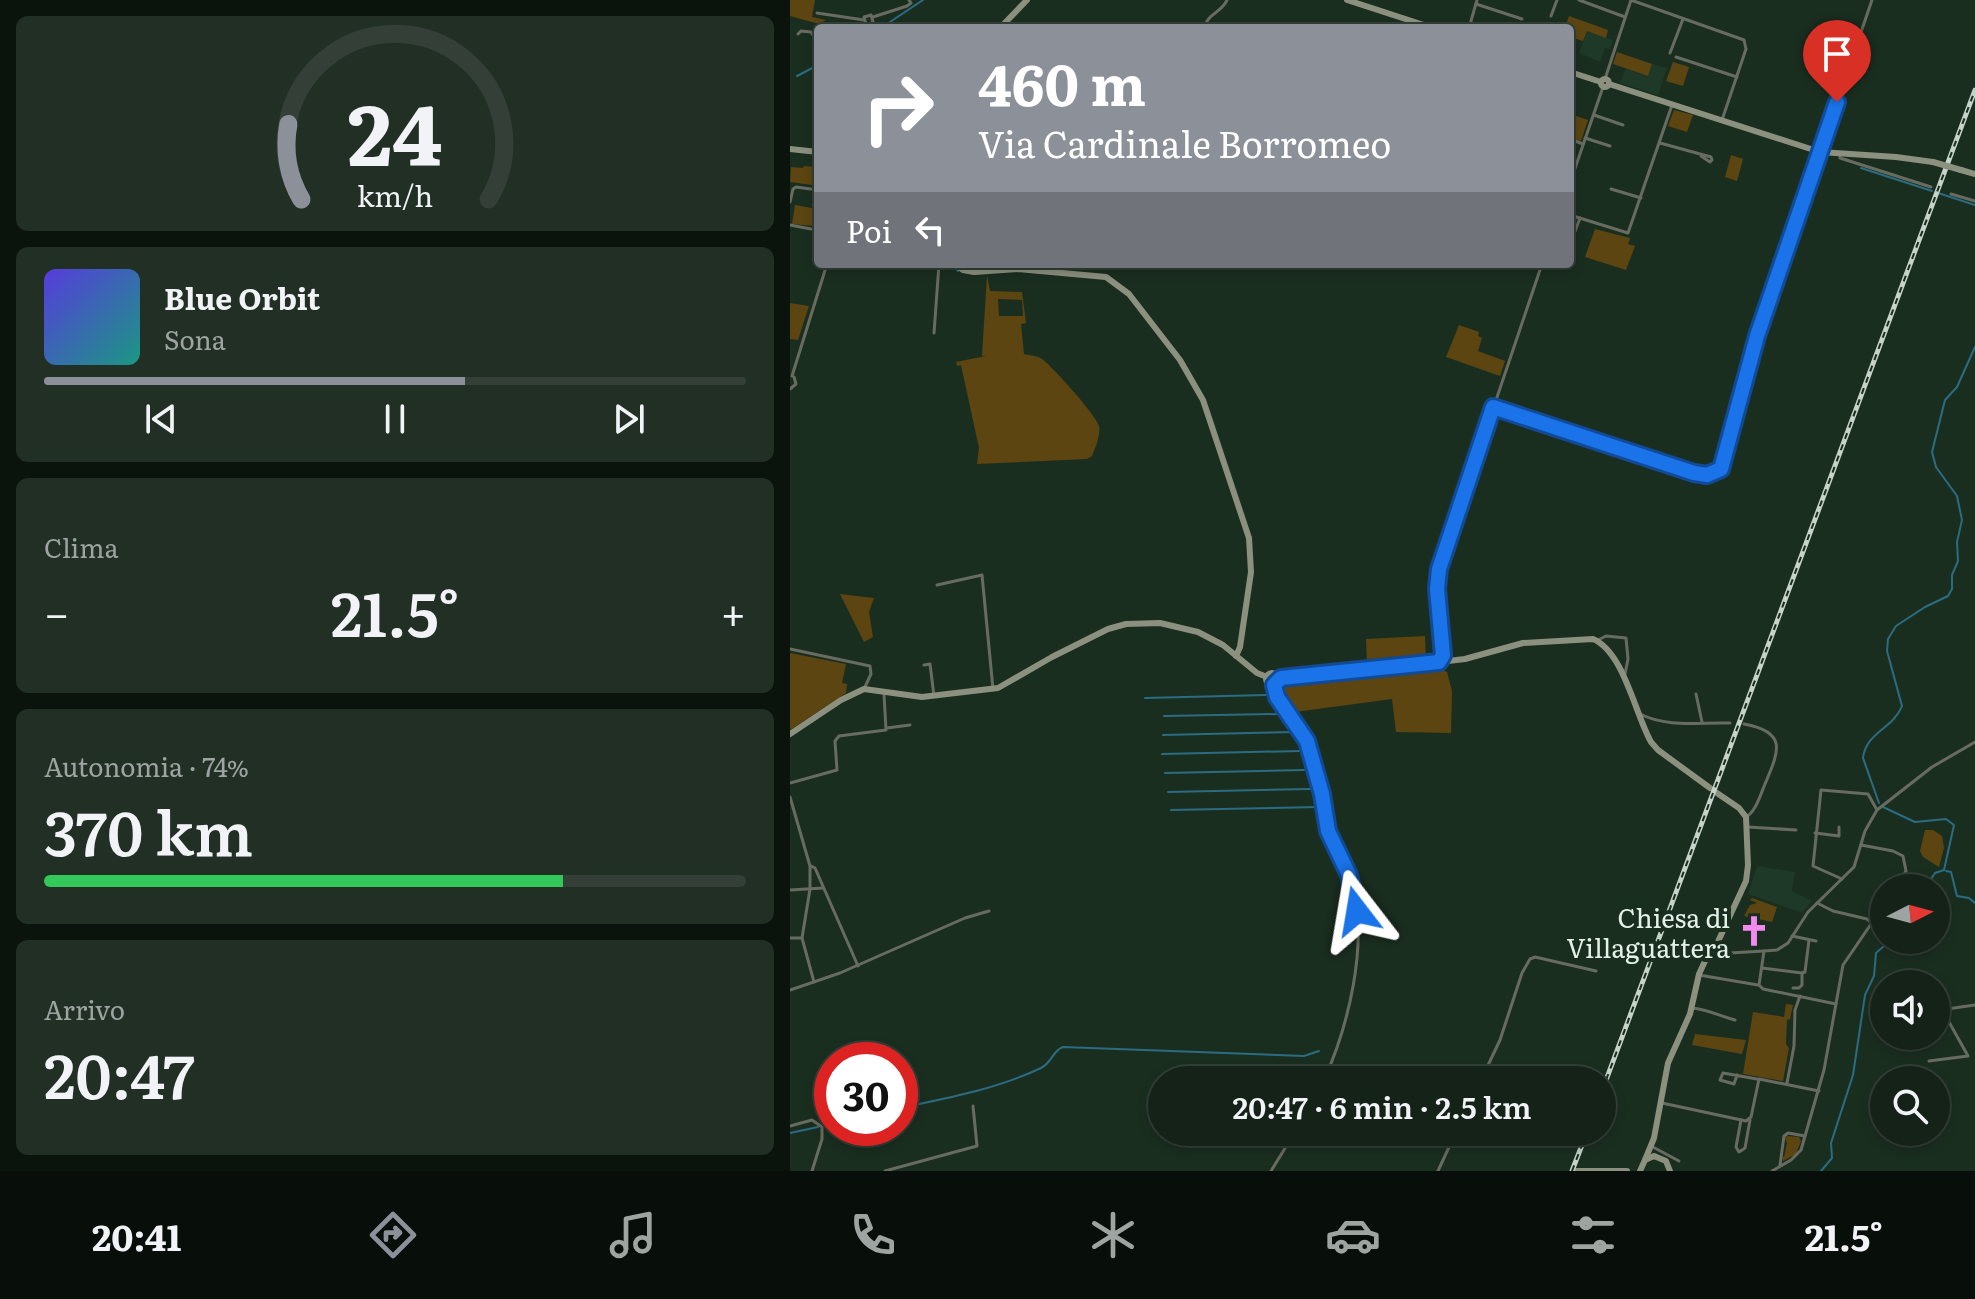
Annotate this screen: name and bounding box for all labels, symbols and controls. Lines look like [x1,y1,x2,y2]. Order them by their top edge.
pin [1803,20,1871,102]
icon: arrive [1815,32,1859,76]
text: 460 m [978,40,1146,123]
icon: right [846,56,950,160]
text: 24 [348,67,442,191]
text: Via Cardinale Borromeo [978,116,1391,169]
text: km/h [357,173,433,216]
text: Poi [846,208,892,252]
icon: left [908,208,952,252]
text: Blue Orbit [164,275,320,319]
text: Sona [164,319,226,358]
icon: previous [139,397,183,441]
icon: pause [373,397,417,441]
icon: next [607,397,651,441]
text: Clima [44,527,119,566]
text: 21.5° [331,566,459,655]
text: − [44,578,70,644]
text: + [720,578,746,644]
text: Autonomia · 74% [44,746,249,785]
text: 370 km [44,785,253,874]
position arrow [1315,869,1399,953]
north arrow [1870,874,1950,954]
map controls [1870,874,1950,1146]
place label: Chiesa di Villaguattera [1566,897,1730,966]
church icon: Chiesa di Villaguattera [1737,914,1771,948]
button: sound [1870,970,1950,1050]
text: Arrivo [44,989,125,1028]
text: 20:47 [44,1028,195,1117]
speed limit sign: 30 [814,1042,918,1146]
button: search [1870,1066,1950,1146]
text: 20:47 · 6 min · 2.5 km [1232,1084,1532,1128]
icon: directions [365,1207,421,1263]
icon: music [605,1207,661,1263]
icon: phone [845,1207,901,1263]
icon: climate [1085,1207,1141,1263]
icon: car [1325,1207,1381,1263]
icon: filters [1565,1207,1621,1263]
text: 20:41 [92,1209,181,1262]
text: 21.5° [1805,1209,1883,1262]

